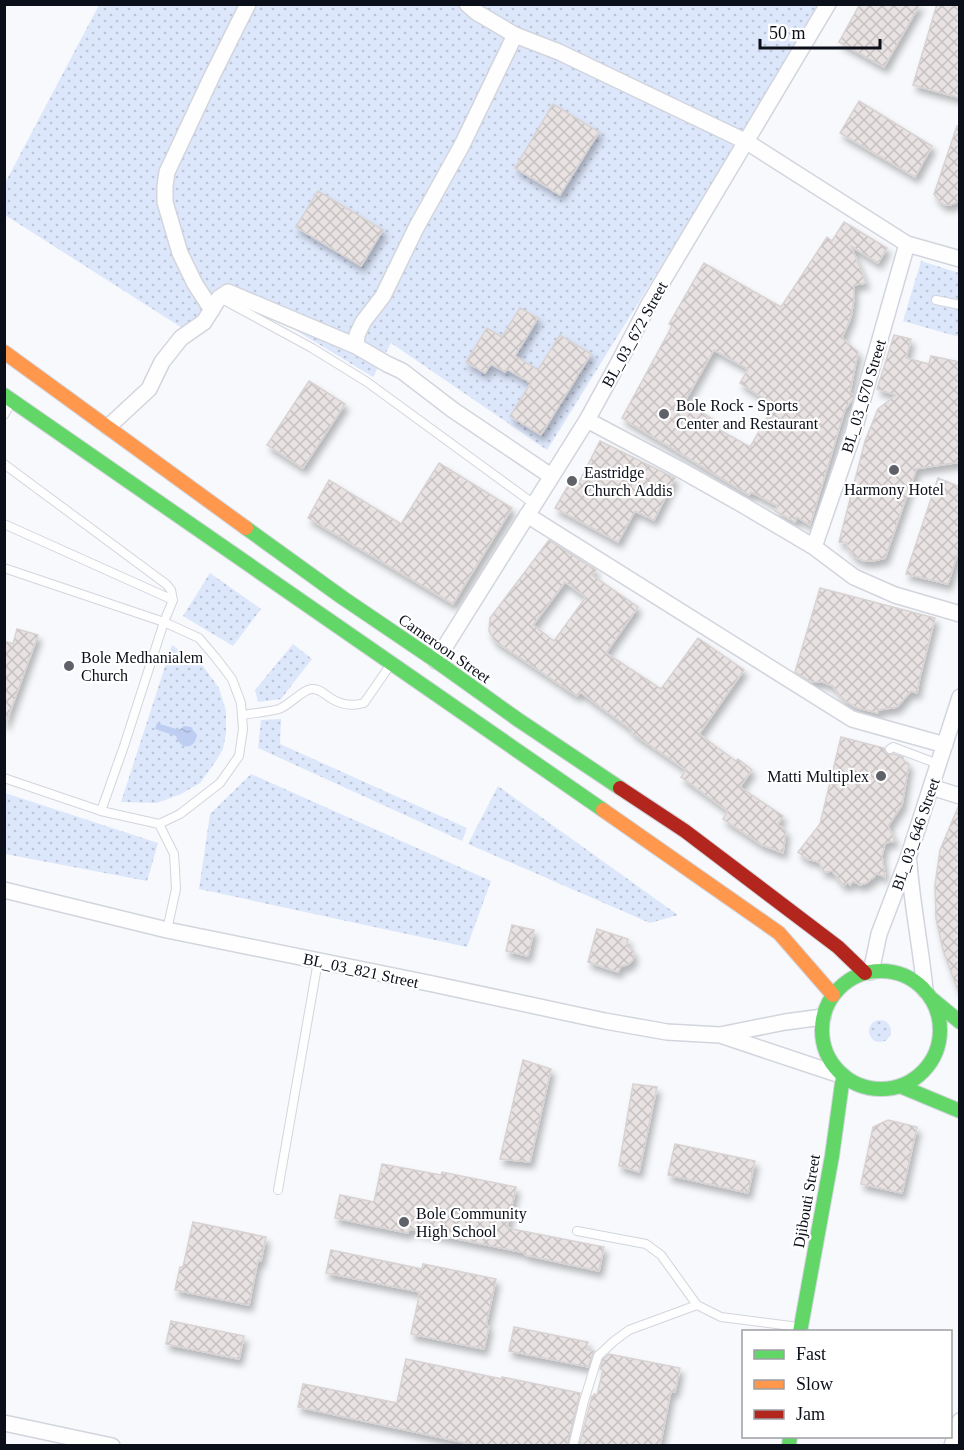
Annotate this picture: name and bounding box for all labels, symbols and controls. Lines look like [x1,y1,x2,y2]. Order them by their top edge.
scale bar [760,12,880,50]
text: 50 m [769,23,806,43]
street label: BL_03_672 Street [598,278,671,390]
street label: BL_03_670 Street [838,337,889,455]
place label: Bole Rock - Sports Center and Restaurant [676,397,819,432]
marker: Bole Rock - Sports Center and Restaurant [657,407,671,421]
marker: Harmony Hotel [887,463,901,477]
place label: Eastridge Church Addis [584,464,672,499]
marker: Eastridge Church Addis [565,474,579,488]
place label: Harmony Hotel [844,481,945,499]
street label: Cameroon Street [396,610,494,687]
place label: Bole Medhanialem Church [81,649,204,684]
marker: Bole Medhanialem Church [62,659,76,673]
place label: Matti Multiplex [767,768,869,786]
marker: Matti Multiplex [874,769,888,783]
street label: BL_03_646 Street [888,775,943,893]
street label: BL_03_821 Street [302,950,421,991]
street label: Djibouti Street [790,1152,824,1249]
place label: Bole Community High School [416,1205,527,1241]
marker: Bole Community High School [397,1215,411,1229]
legend [742,1330,952,1438]
text: Fast [796,1344,826,1364]
text: Slow [796,1374,833,1394]
text: Jam [796,1404,825,1424]

